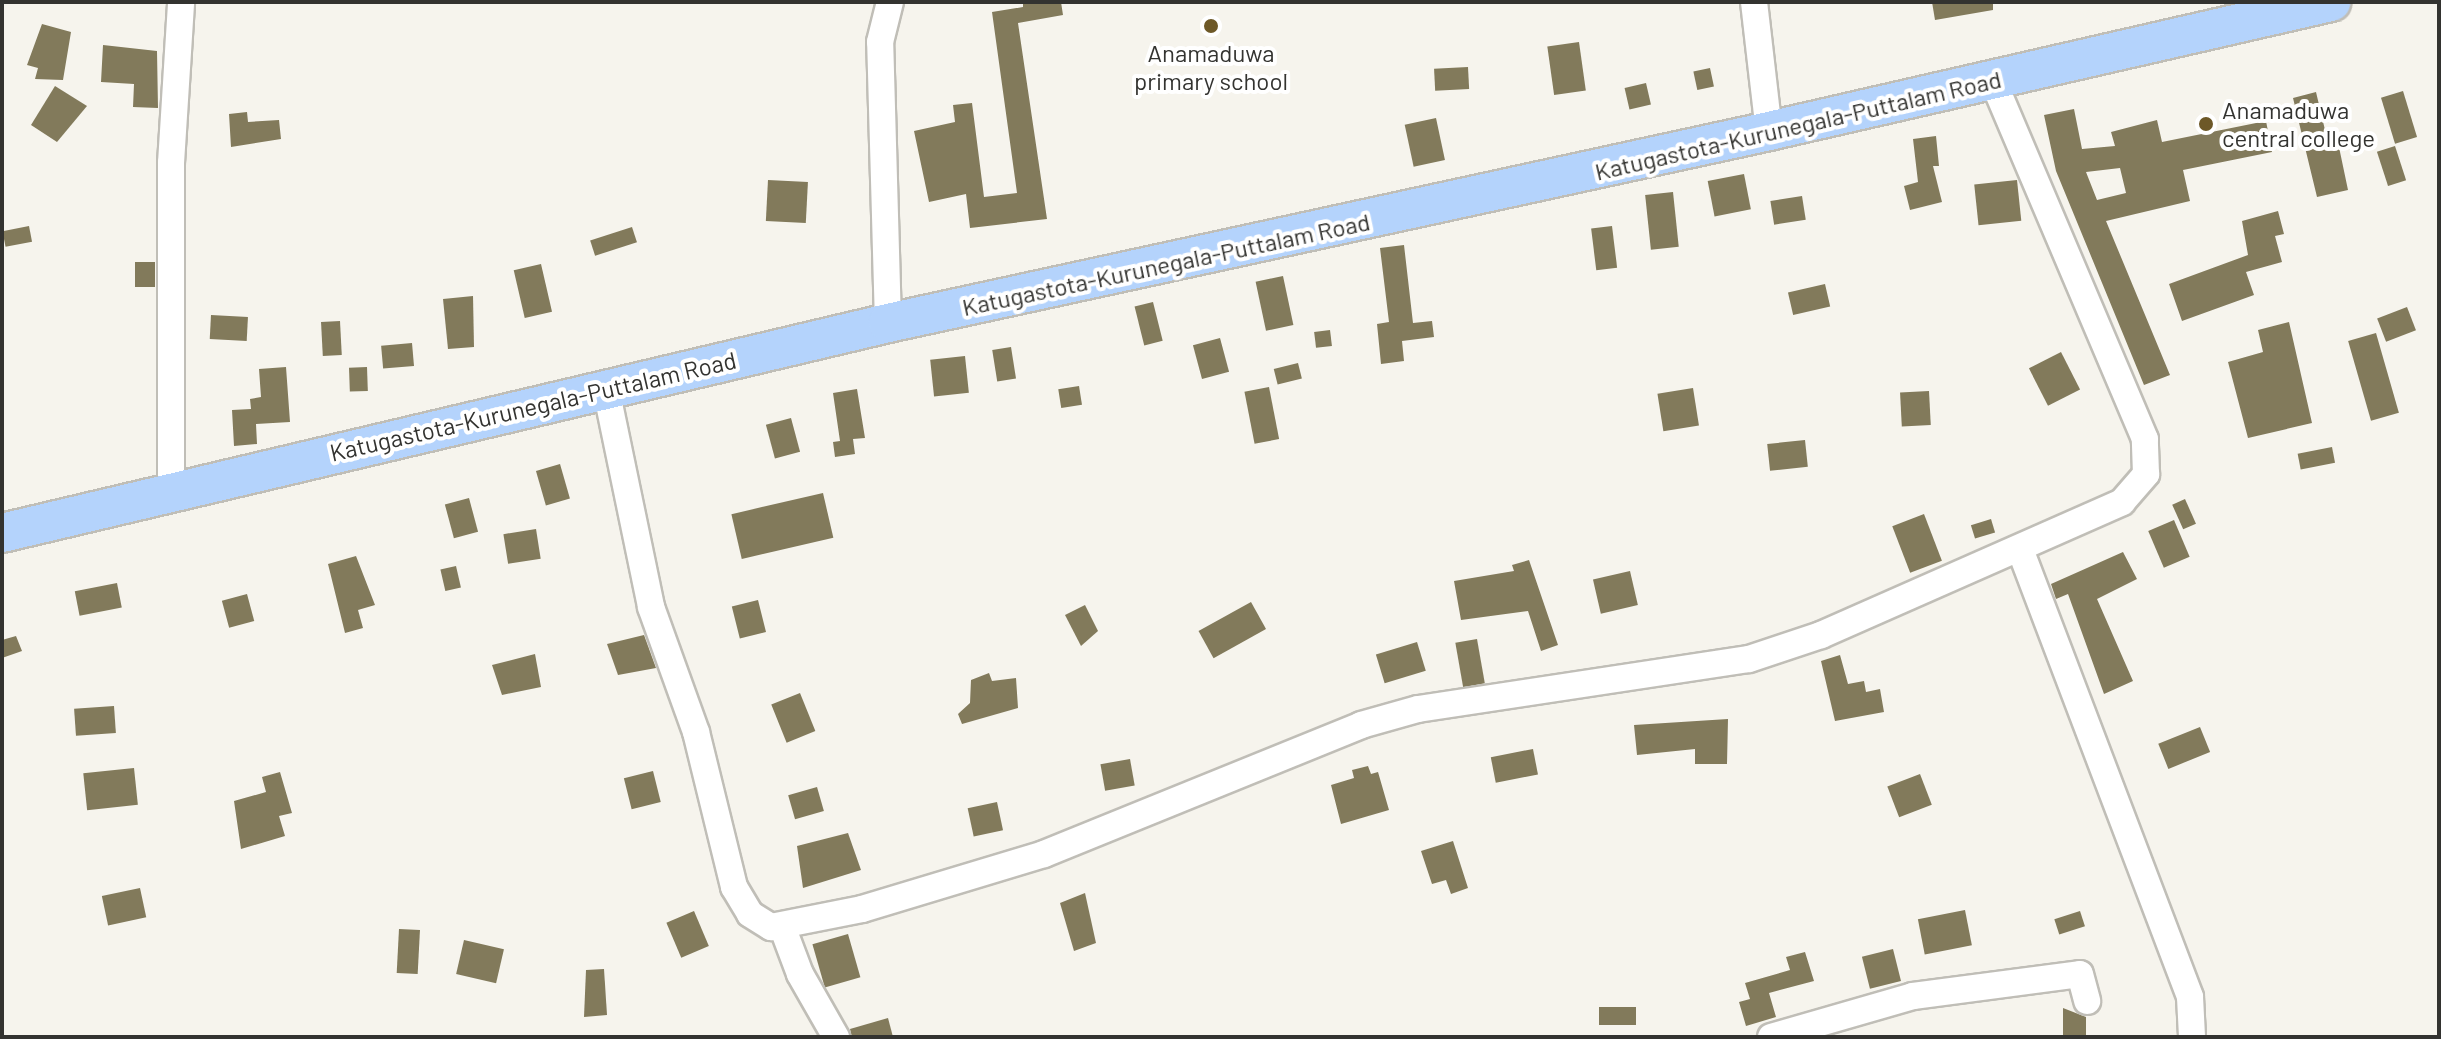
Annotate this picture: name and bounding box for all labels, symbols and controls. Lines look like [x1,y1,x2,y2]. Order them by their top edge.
marker: Anamaduwa primary school [1202,17,1220,35]
place label: Anamaduwa primary school [1134,39,1288,95]
street label: Katugastota-Kurunegala-Puttalam Road [1592,64,2004,186]
place label: Anamaduwa central college [2222,96,2375,152]
marker: Anamaduwa central college [2197,115,2215,133]
street label: Katugastota-Kurunegala-Puttalam Road [959,207,1373,321]
street label: Katugastota-Kurunegala-Puttalam Road [327,345,739,467]

